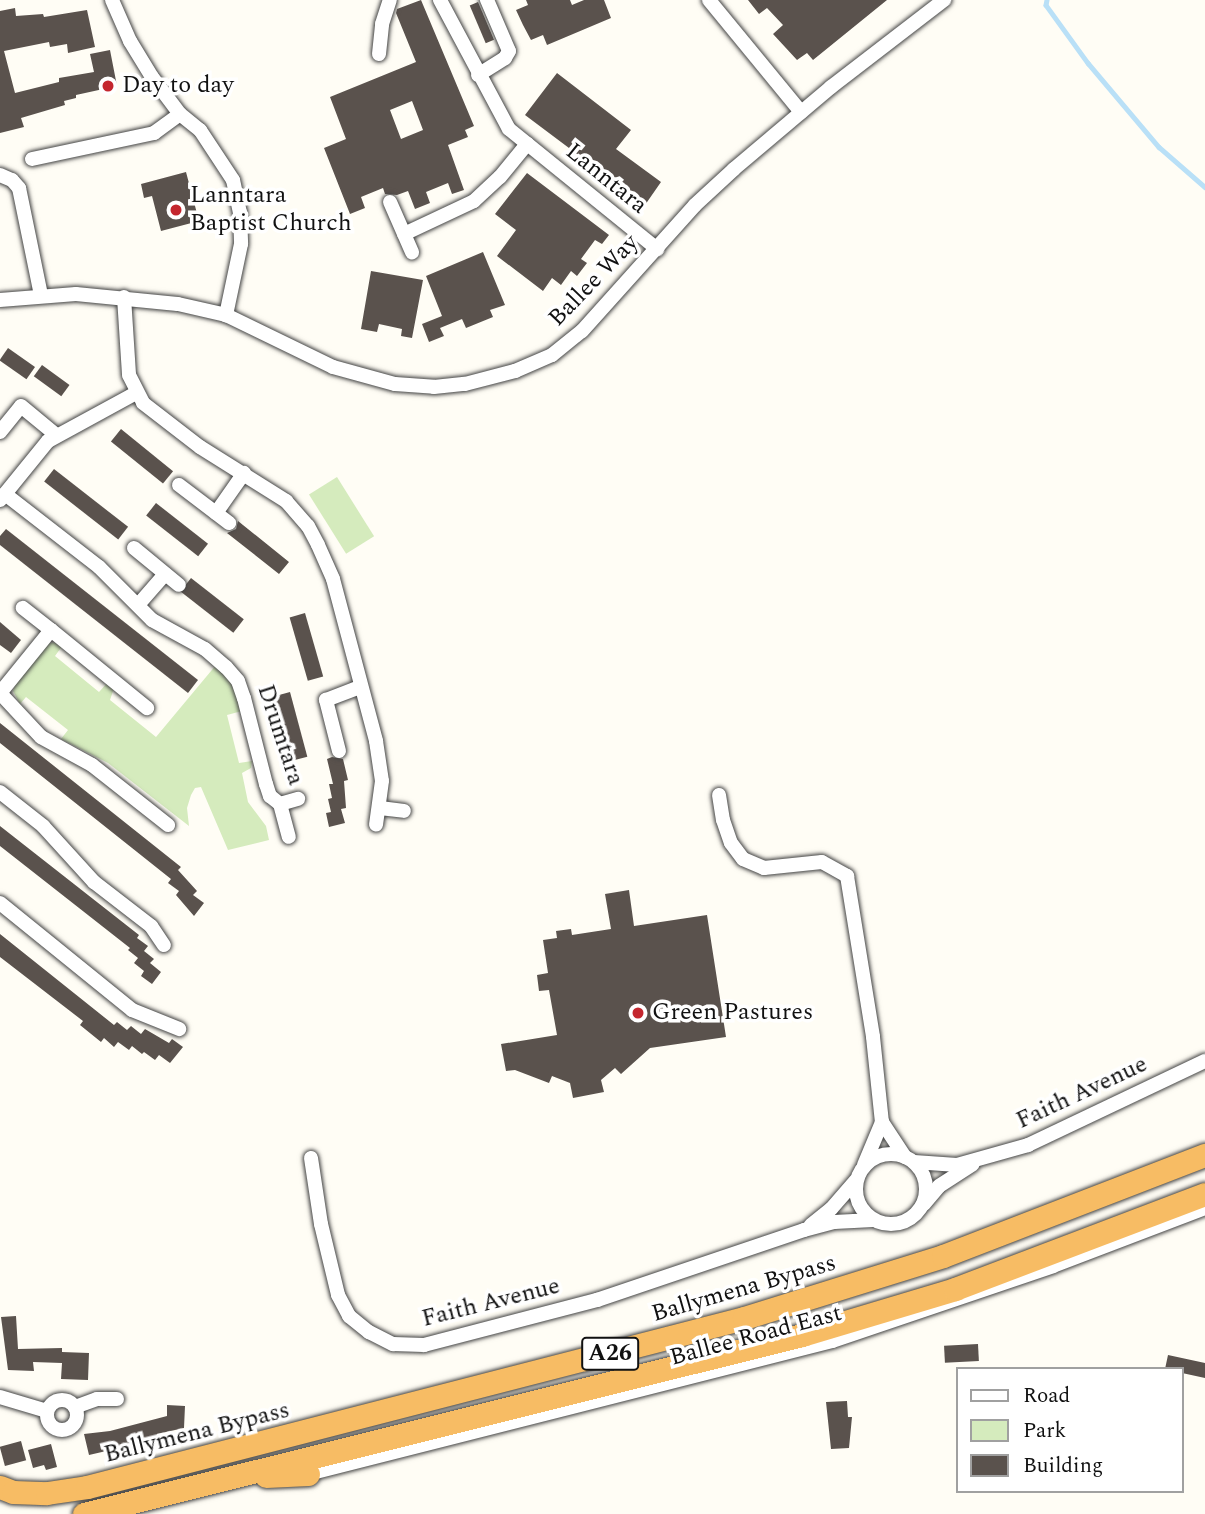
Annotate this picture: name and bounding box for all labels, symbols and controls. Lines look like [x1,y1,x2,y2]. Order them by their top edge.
place label: Day to day [122,72,234,100]
marker: Day to day [100,78,116,94]
street label: Lanntara [559,137,653,221]
place label: Lanntara Baptist Church [190,182,352,238]
marker: Lanntara Baptist Church [168,202,184,218]
street label: Ballee Way [543,229,645,333]
street label: Drumtara [250,681,310,789]
place label: Green Pastures [652,999,813,1027]
marker: Green Pastures [630,1005,646,1021]
street label: Faith Avenue [1012,1050,1152,1136]
street label: Ballymena Bypass [649,1249,839,1329]
street label: Faith Avenue [419,1272,563,1334]
street label: Ballee Road East [667,1299,845,1373]
road number: A26 [580,1334,640,1373]
legend [956,1367,1184,1493]
text: Road [1023,1380,1070,1412]
street label: Ballymena Bypass [101,1396,293,1470]
text: Park [1023,1415,1066,1447]
text: Building [1023,1450,1103,1482]

